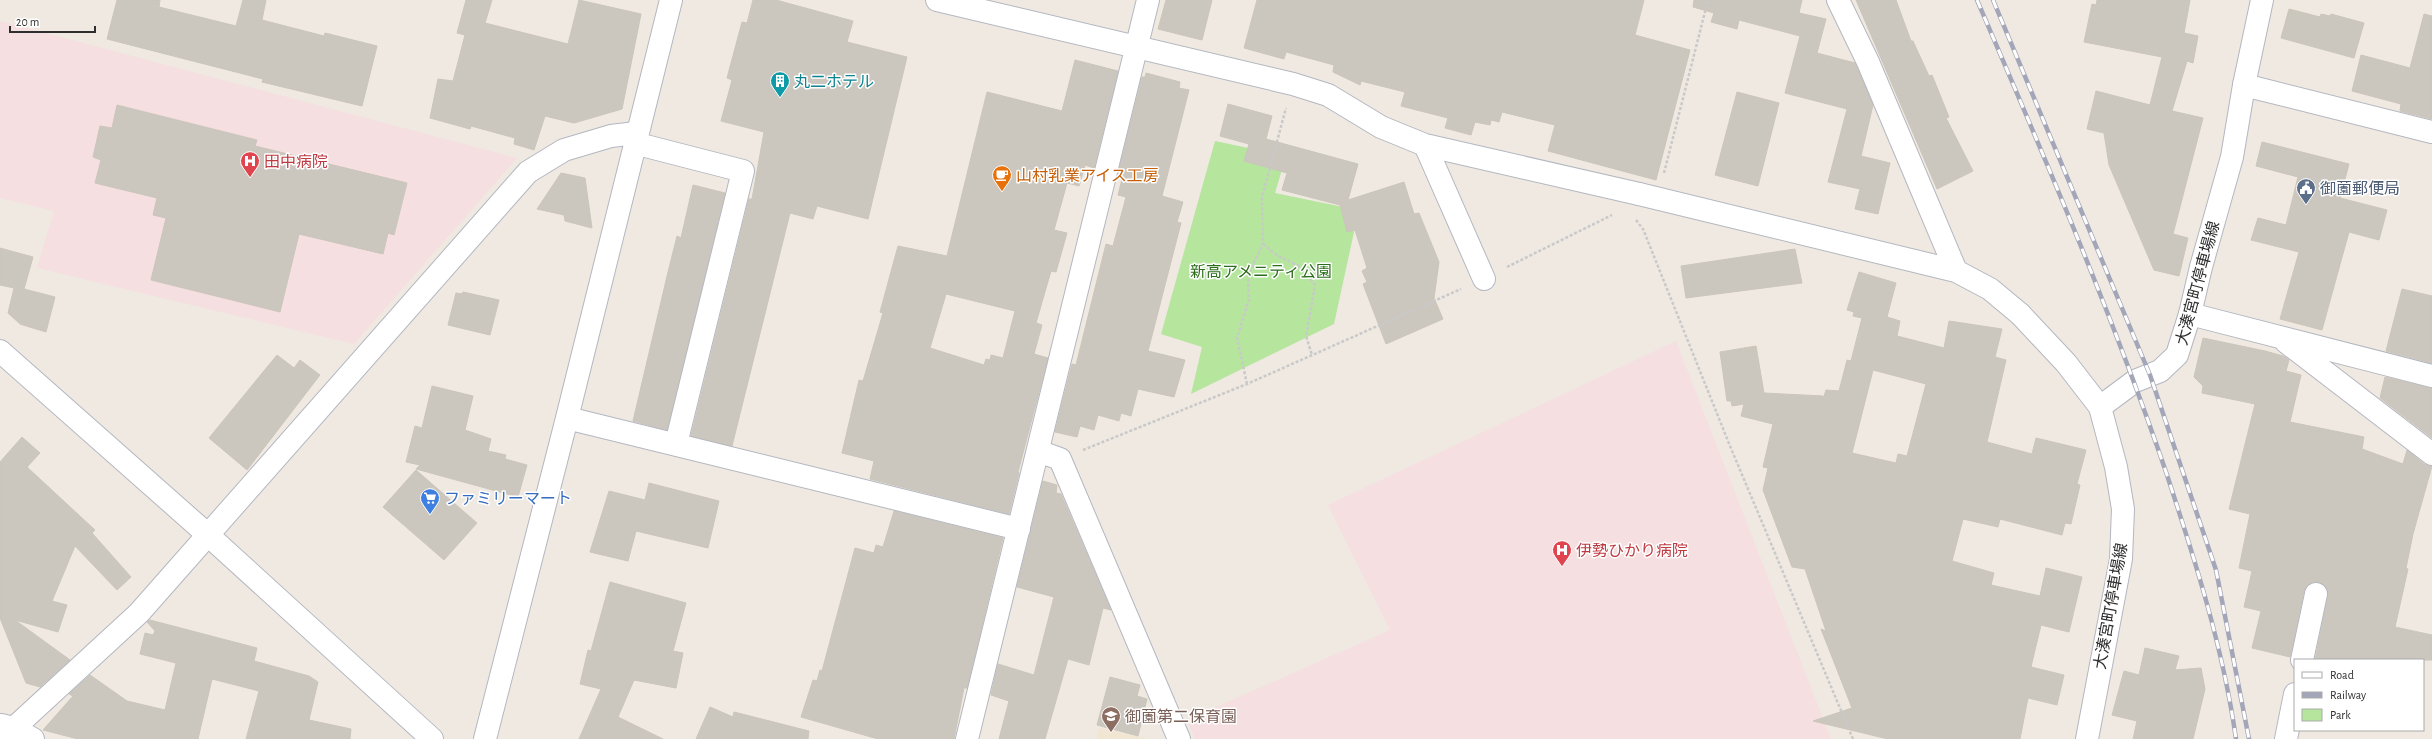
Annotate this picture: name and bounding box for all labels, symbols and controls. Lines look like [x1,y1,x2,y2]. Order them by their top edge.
scale bar [10,8,95,34]
text: 20 m [16,16,39,28]
building icon: 丸二ホテル [769,70,791,98]
place label: 丸二ホテル [794,74,874,90]
hospital icon: 田中病院 [239,150,261,178]
place label: 田中病院 [264,153,328,170]
cafe icon: 山村乳業アイス工房 [991,164,1013,192]
place label: 山村乳業アイス工房 [1016,167,1159,184]
public building icon: 御薗郵便局 [2295,177,2317,205]
place label: 御薗郵便局 [2320,180,2400,197]
street label: 大湊宮町停車場線 [2173,219,2222,347]
park label: 新高アメニティ公園 [1190,263,1332,280]
supermarket icon: ファミリーマート [419,487,441,515]
place label: ファミリーマート [444,491,572,507]
hospital icon: 伊勢ひかり病院 [1551,539,1573,567]
place label: 伊勢ひかり病院 [1576,542,1688,559]
street label: 大湊宮町停車場線 [2091,542,2130,671]
legend [2294,659,2424,731]
text: Road [2330,669,2354,681]
text: Railway [2330,689,2366,702]
school or university icon: 御薗第二保育園 [1100,705,1122,733]
place label: 御薗第二保育園 [1125,708,1237,725]
text: Park [2330,709,2351,721]

